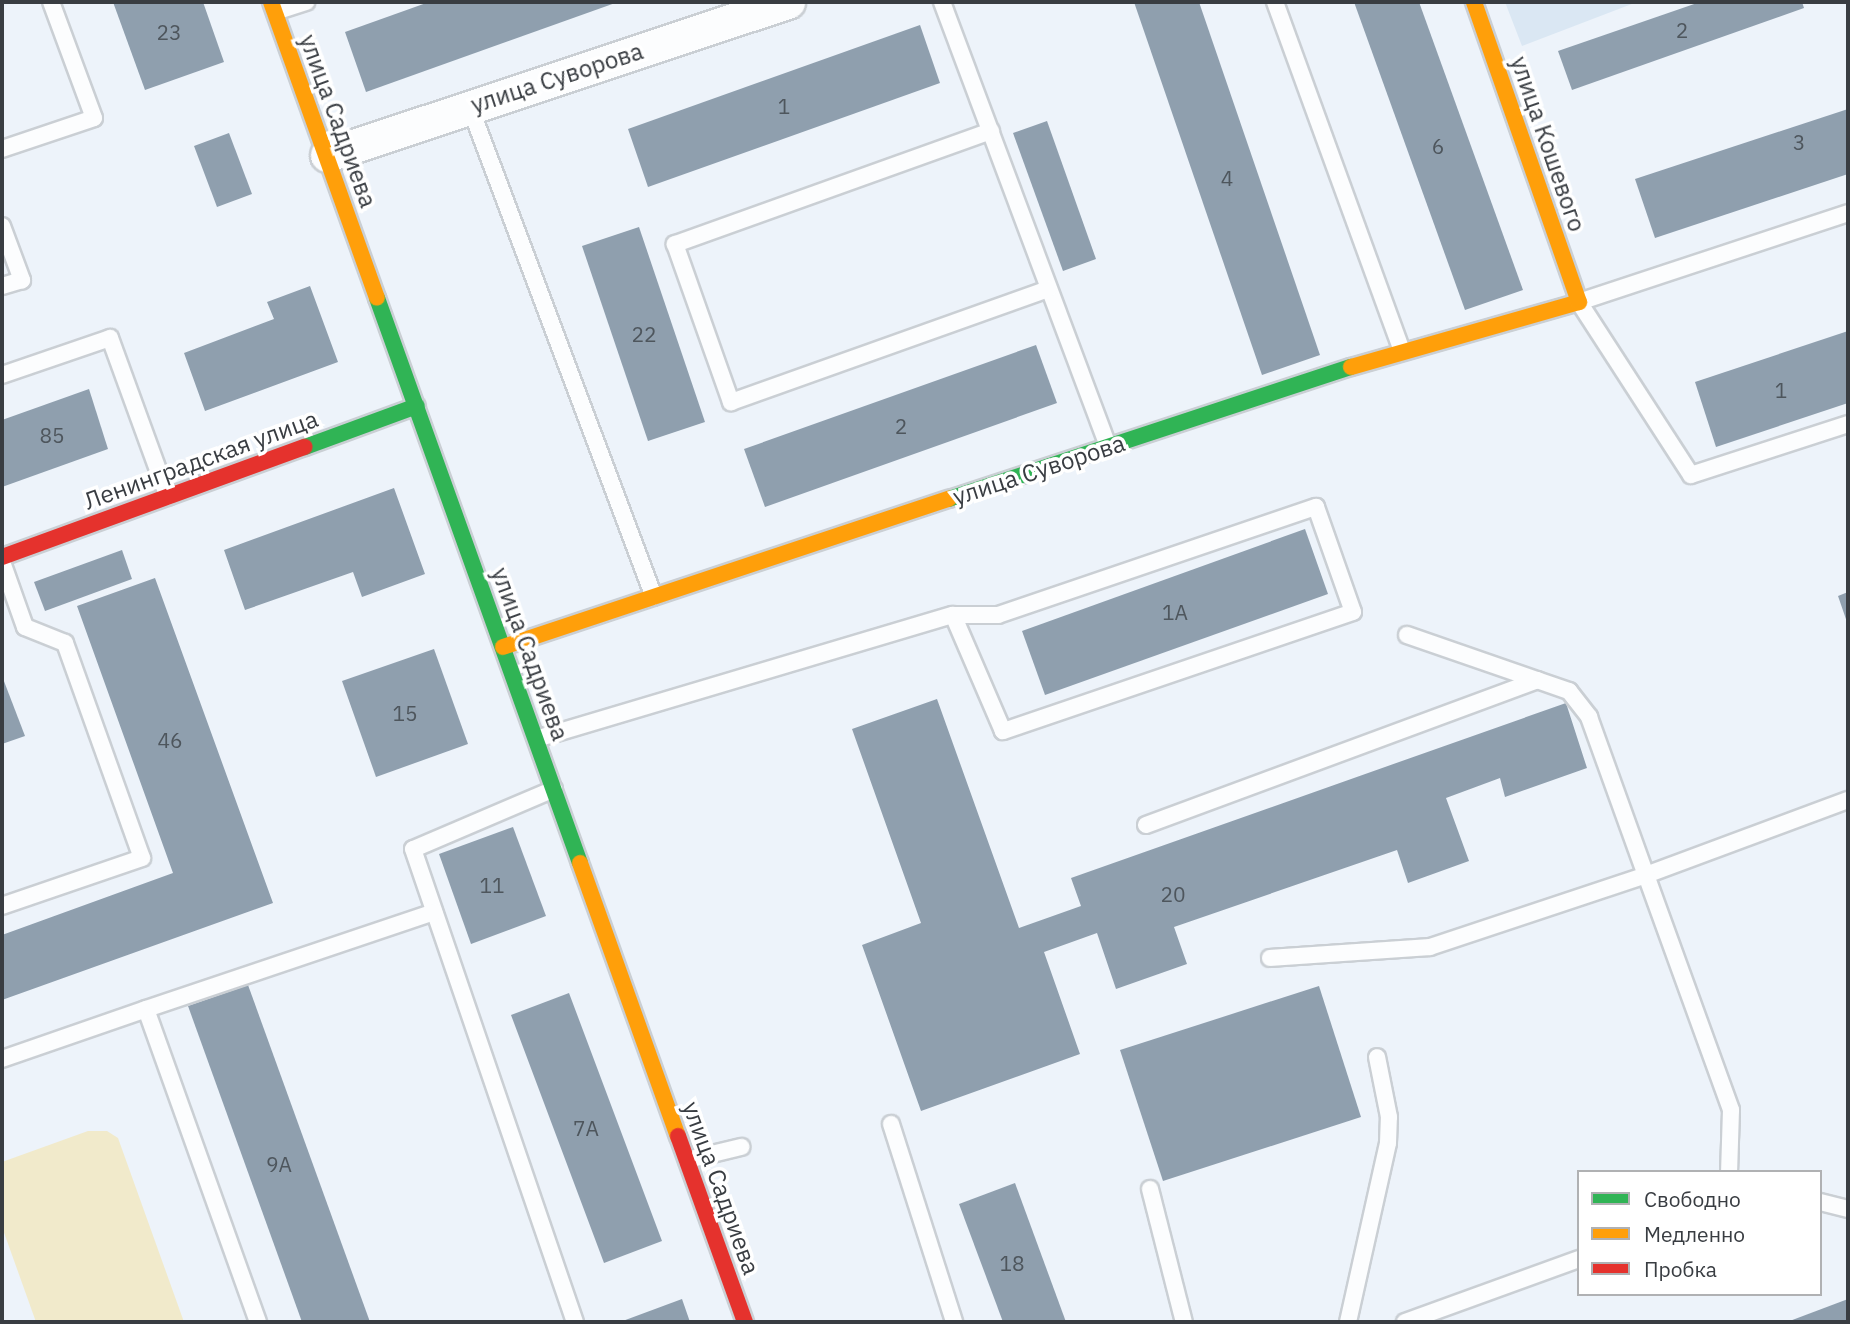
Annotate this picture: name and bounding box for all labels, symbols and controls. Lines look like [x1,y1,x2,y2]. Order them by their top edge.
house number: 2 [1676,17,1688,43]
house number: 23 [156,19,182,45]
street label: улица Садриева [293,31,383,211]
street label: улица Суворова [467,37,647,119]
street label: улица Кошевого [1505,53,1591,235]
house number: 1 [778,93,790,119]
house number: 3 [1793,129,1805,155]
house number: 6 [1432,133,1444,159]
house number: 4 [1221,165,1233,191]
house number: 22 [631,321,657,347]
house number: 1 [1775,377,1787,403]
street label: Ленинградская улица [80,404,322,516]
house number: 2 [895,413,907,439]
house number: 85 [39,422,65,448]
street label: улица Суворова [949,429,1129,511]
street label: улица Садриева [485,564,575,744]
house number: 1А [1162,599,1188,625]
house number: 15 [392,700,418,726]
house number: 46 [157,727,183,753]
house number: 11 [479,872,505,898]
house number: 20 [1160,881,1186,907]
street label: улица Садриева [676,1098,766,1278]
house number: 7А [573,1115,599,1141]
house number: 9А [266,1151,292,1177]
legend [1577,1170,1822,1296]
text: Свободно [1644,1185,1741,1213]
text: Медленно [1644,1220,1745,1248]
house number: 18 [999,1250,1025,1276]
text: Пробка [1644,1255,1717,1283]

